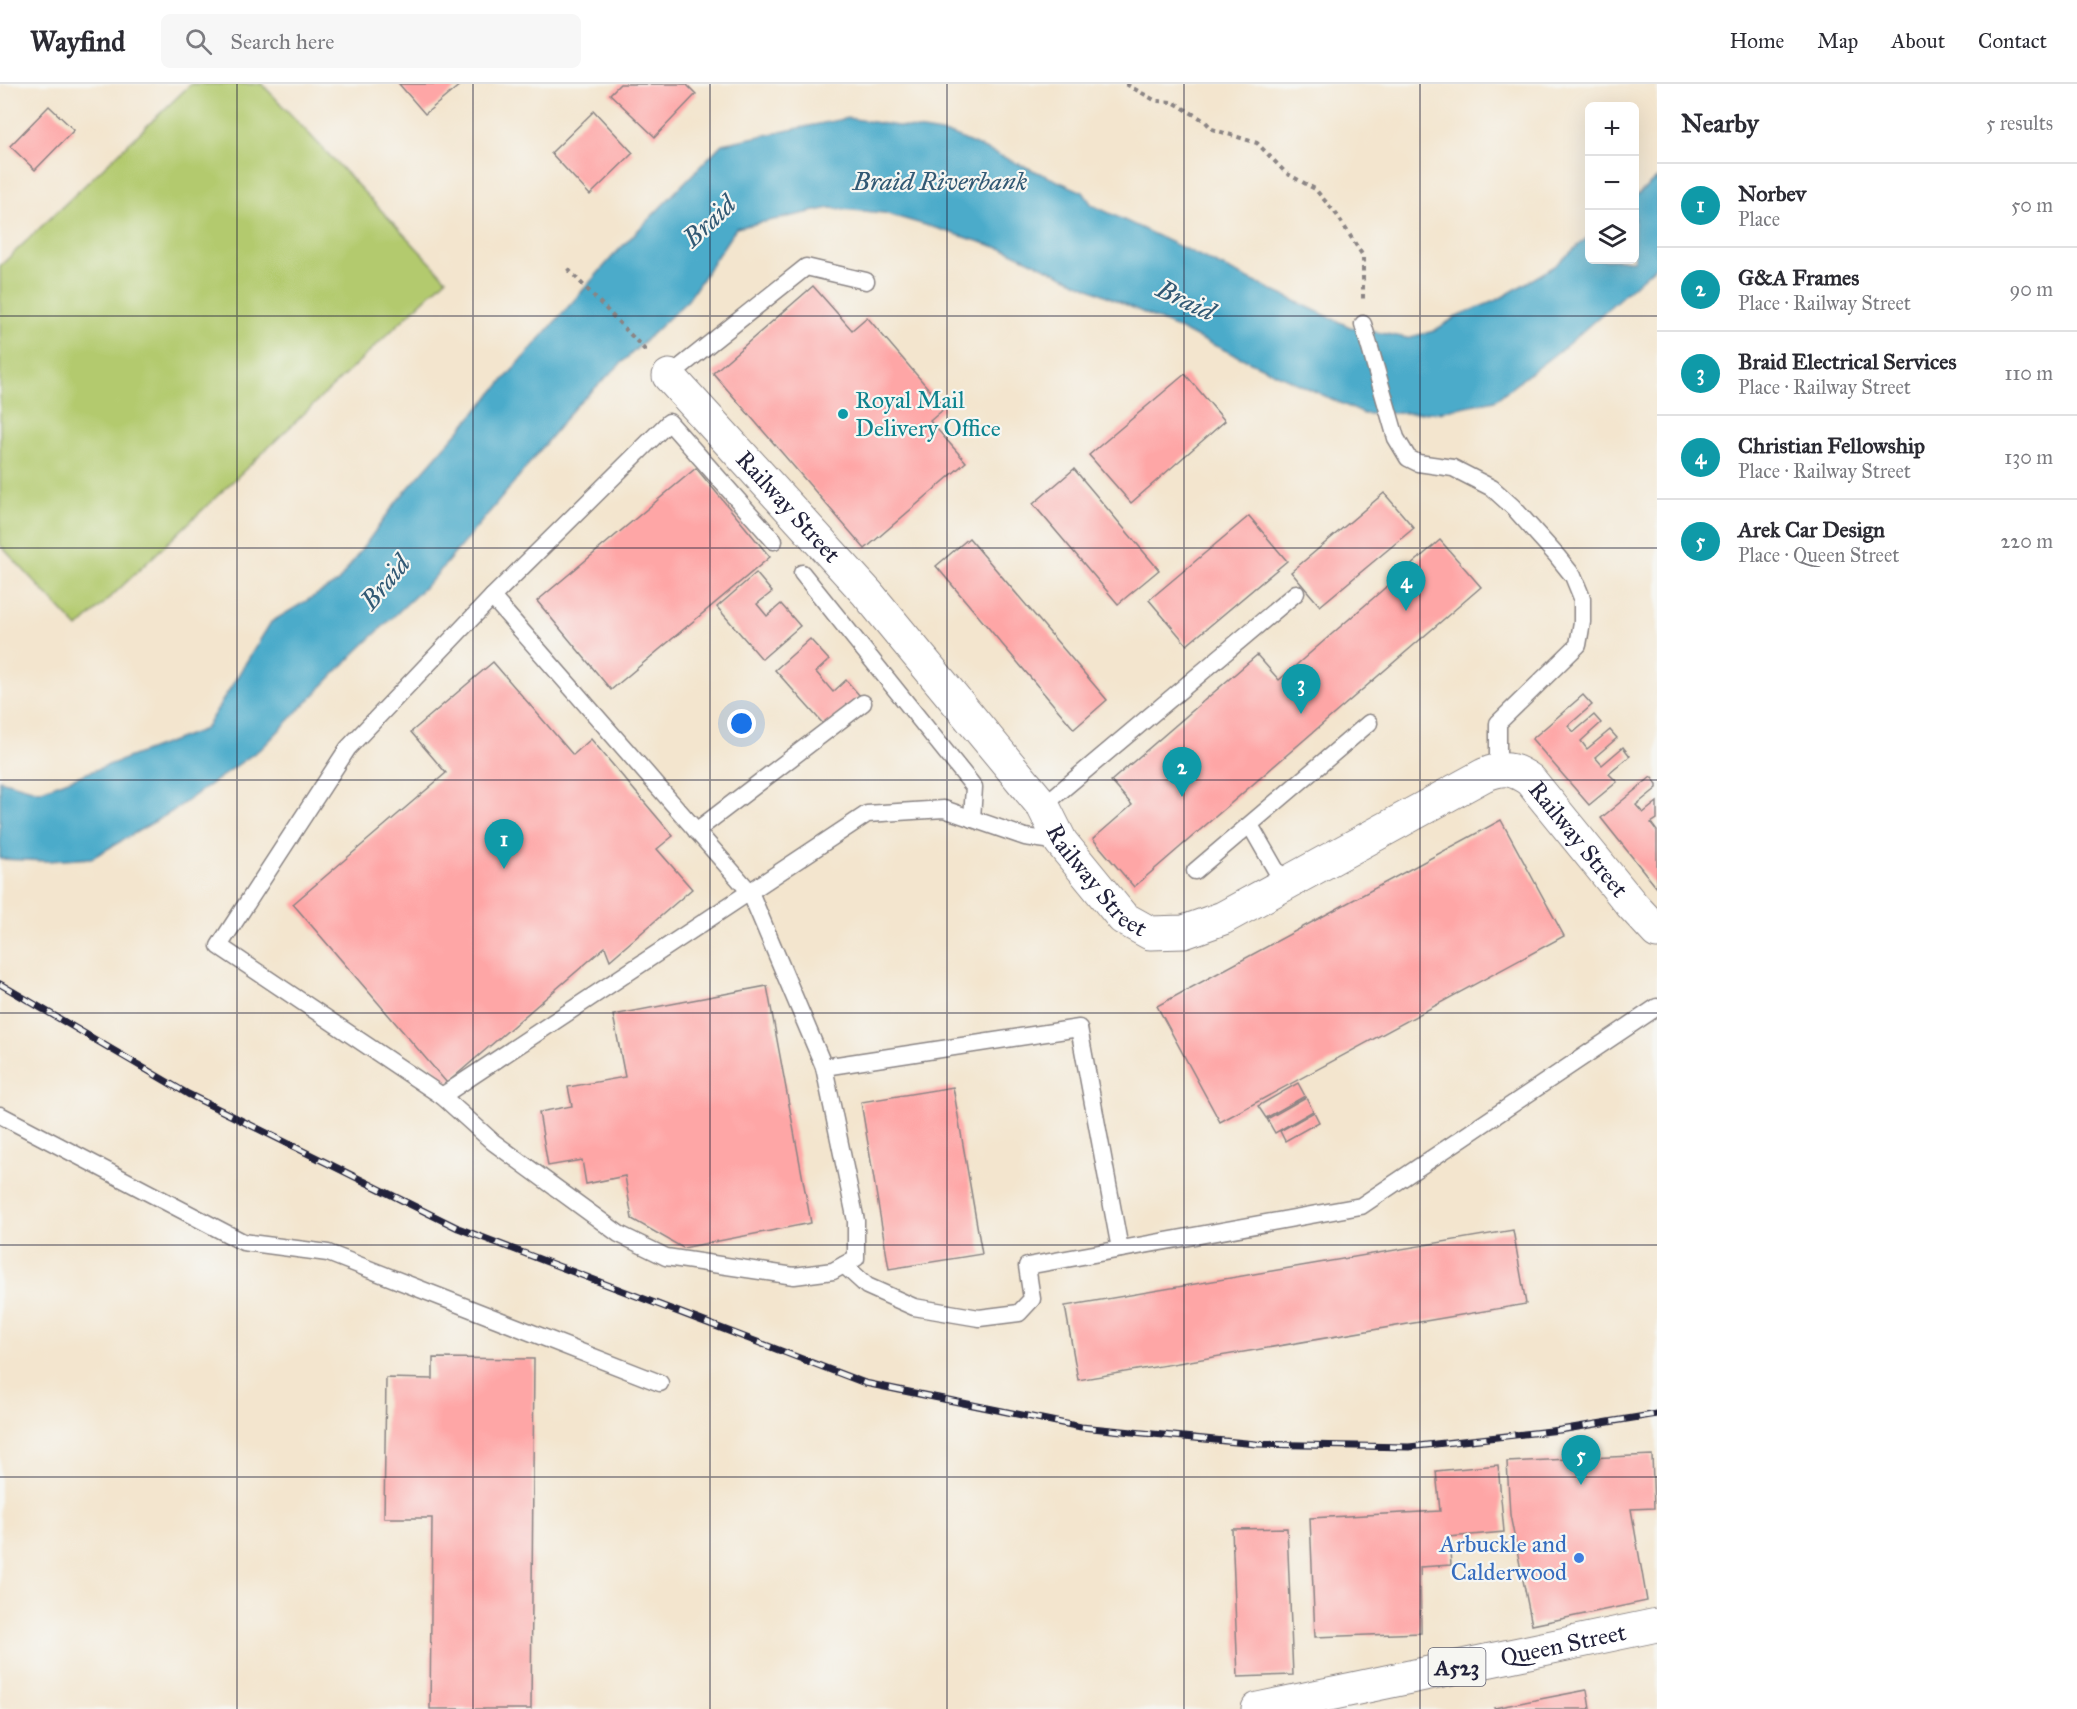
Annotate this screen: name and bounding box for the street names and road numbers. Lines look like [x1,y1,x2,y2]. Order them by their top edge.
street label: Railway Street [730,444,847,569]
street label: Railway Street [1522,775,1635,904]
street label: Railway Street [1040,819,1153,944]
street label: Queen Street [1498,1617,1629,1673]
road number: A523 [1428,1648,1486,1686]

